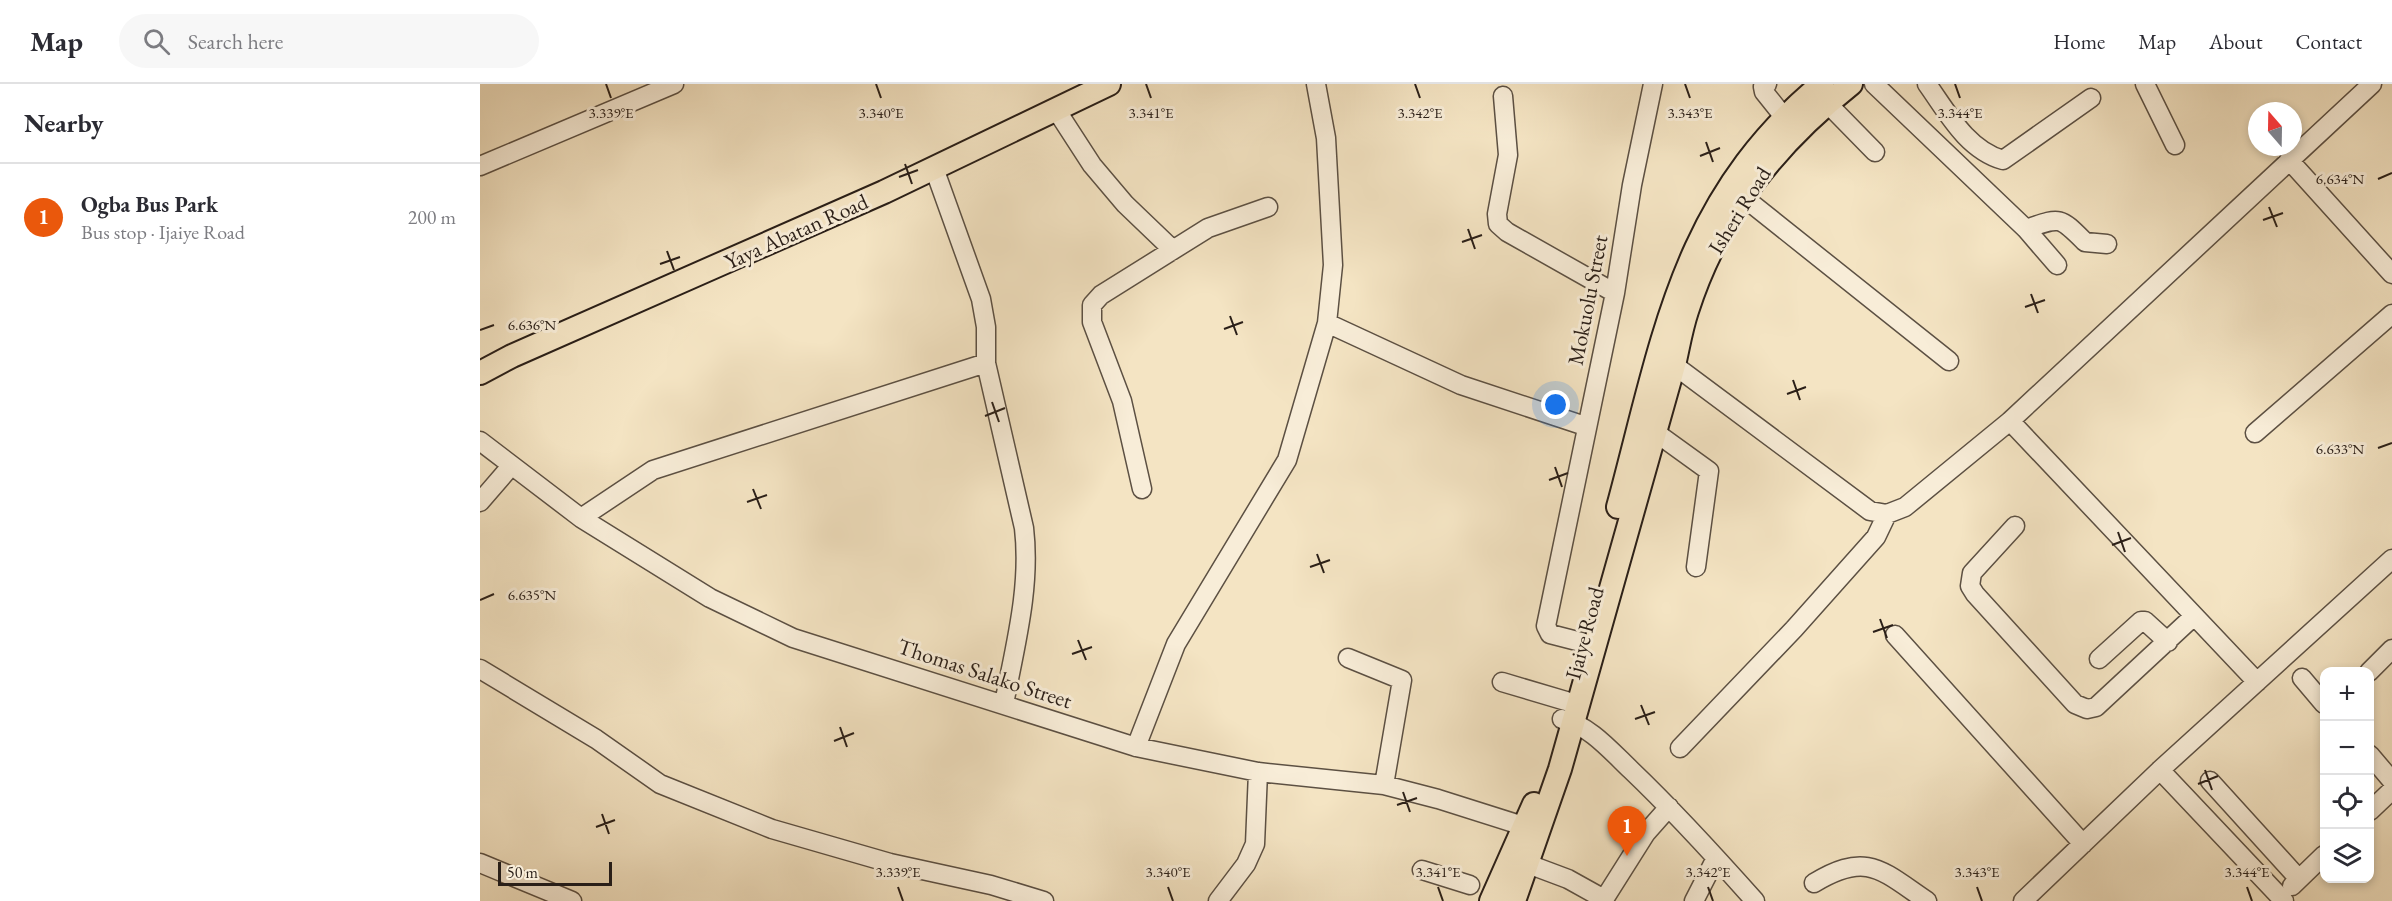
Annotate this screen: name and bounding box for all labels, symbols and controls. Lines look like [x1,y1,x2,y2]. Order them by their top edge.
search box [119,14,539,68]
text: Map [30,23,83,59]
icon: search [140,25,173,58]
text: Search here [188,27,283,56]
text: Home [2053,28,2105,55]
text: Map [2138,28,2176,55]
text: About [2209,28,2262,55]
text: Contact [2295,28,2362,55]
north arrow [2248,102,2302,156]
text: 3.339°E [588,103,634,122]
text: 3.340°E [858,103,904,122]
text: 3.341°E [1128,103,1174,122]
text: 3.342°E [1397,103,1443,122]
text: 3.343°E [1667,103,1713,122]
text: 3.344°E [1937,103,1983,122]
text: Nearby [24,106,104,140]
street label: Isheri Road [1701,160,1778,259]
text: 6.634°N [2316,169,2364,188]
street label: Yaya Abatan Road [720,186,873,276]
text: Ogba Bus Park [81,190,218,219]
text: 1 [38,204,49,230]
text: 200 m [408,204,456,230]
text: Bus stop · Ijaiye Road [81,219,245,245]
street label: Mokuolu Street [1561,232,1614,368]
text: 6.636°N [508,315,556,334]
your location [1541,390,1570,419]
text: 6.633°N [2316,439,2364,458]
street label: Ijaiye Road [1558,583,1611,683]
text: 6.635°N [508,585,556,604]
street label: Thomas Salako Street [894,632,1076,715]
map controls [2320,667,2374,883]
button: + [2320,667,2374,721]
button: − [2320,721,2374,775]
button: locate [2320,775,2374,829]
pin: 1 [1608,806,1646,856]
button: layers [2320,829,2374,883]
scale bar [498,859,612,886]
text: 50 m [507,862,538,883]
text: 3.339°E [875,862,921,881]
text: 3.340°E [1145,862,1191,881]
text: 3.341°E [1415,862,1461,881]
text: 3.342°E [1685,862,1731,881]
text: 3.343°E [1954,862,2000,881]
text: 3.344°E [2224,862,2270,881]

